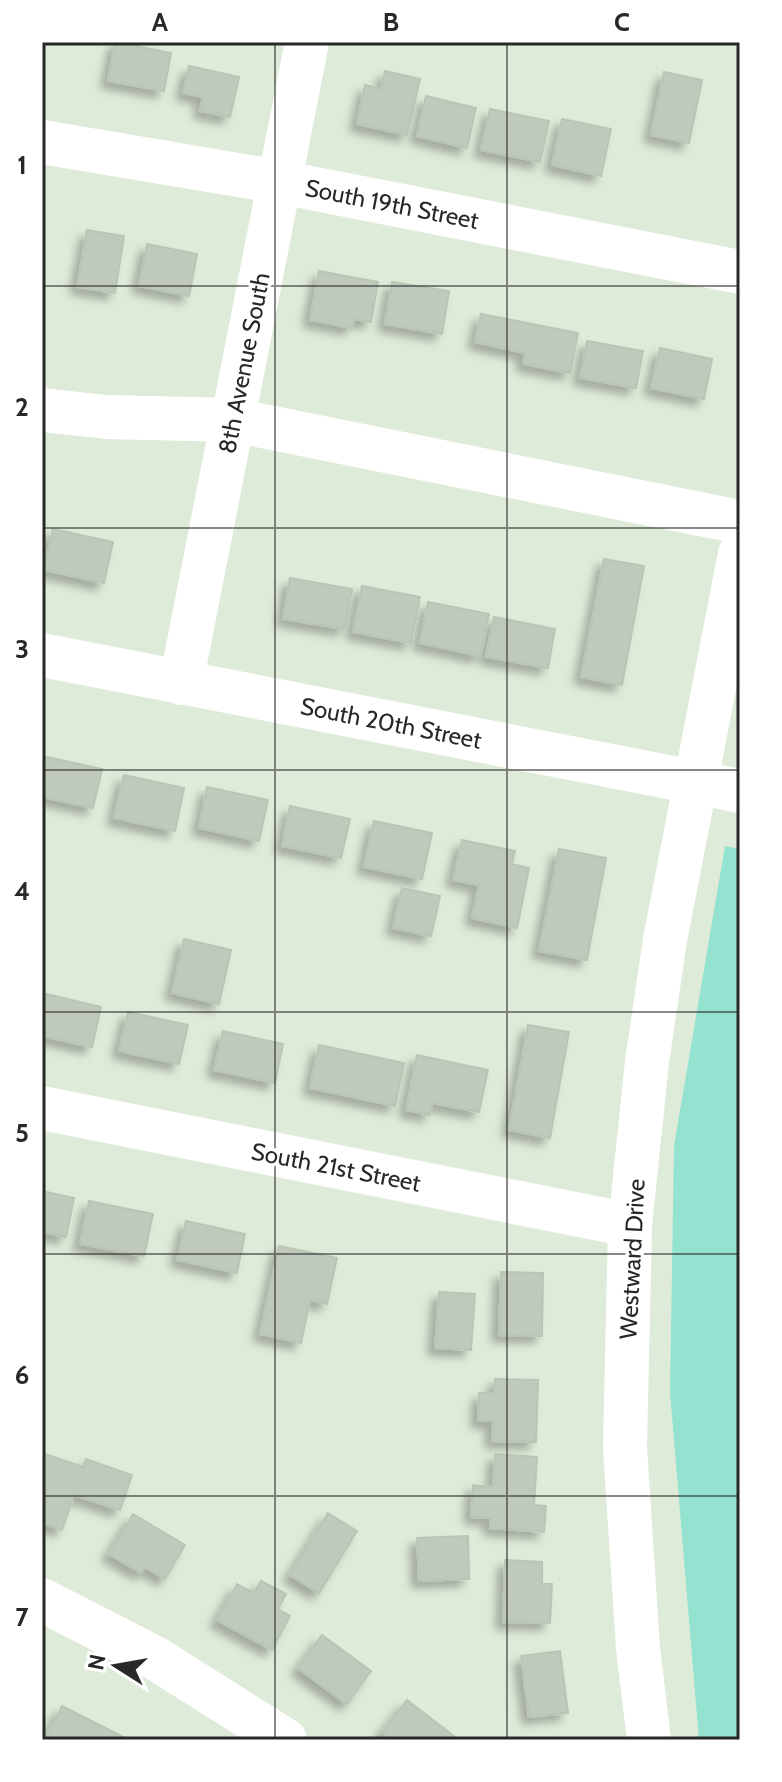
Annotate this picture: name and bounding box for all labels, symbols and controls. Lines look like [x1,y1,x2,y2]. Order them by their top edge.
text: A [152,6,169,38]
text: B [383,6,399,38]
text: C [614,6,630,38]
text: 1 [17,149,27,181]
street label: South 19th Street [303,173,481,235]
street label: 8th Avenue South [212,270,276,456]
text: 2 [15,391,29,423]
text: 3 [15,633,29,665]
street label: South 20th Street [298,691,484,755]
text: 4 [14,875,30,907]
text: 5 [15,1117,29,1149]
street label: South 21st Street [249,1136,423,1198]
street label: Westward Drive [613,1178,651,1340]
text: 6 [15,1359,29,1391]
text: 7 [15,1601,29,1633]
north arrow [76,1626,156,1706]
text: N [82,1652,112,1672]

